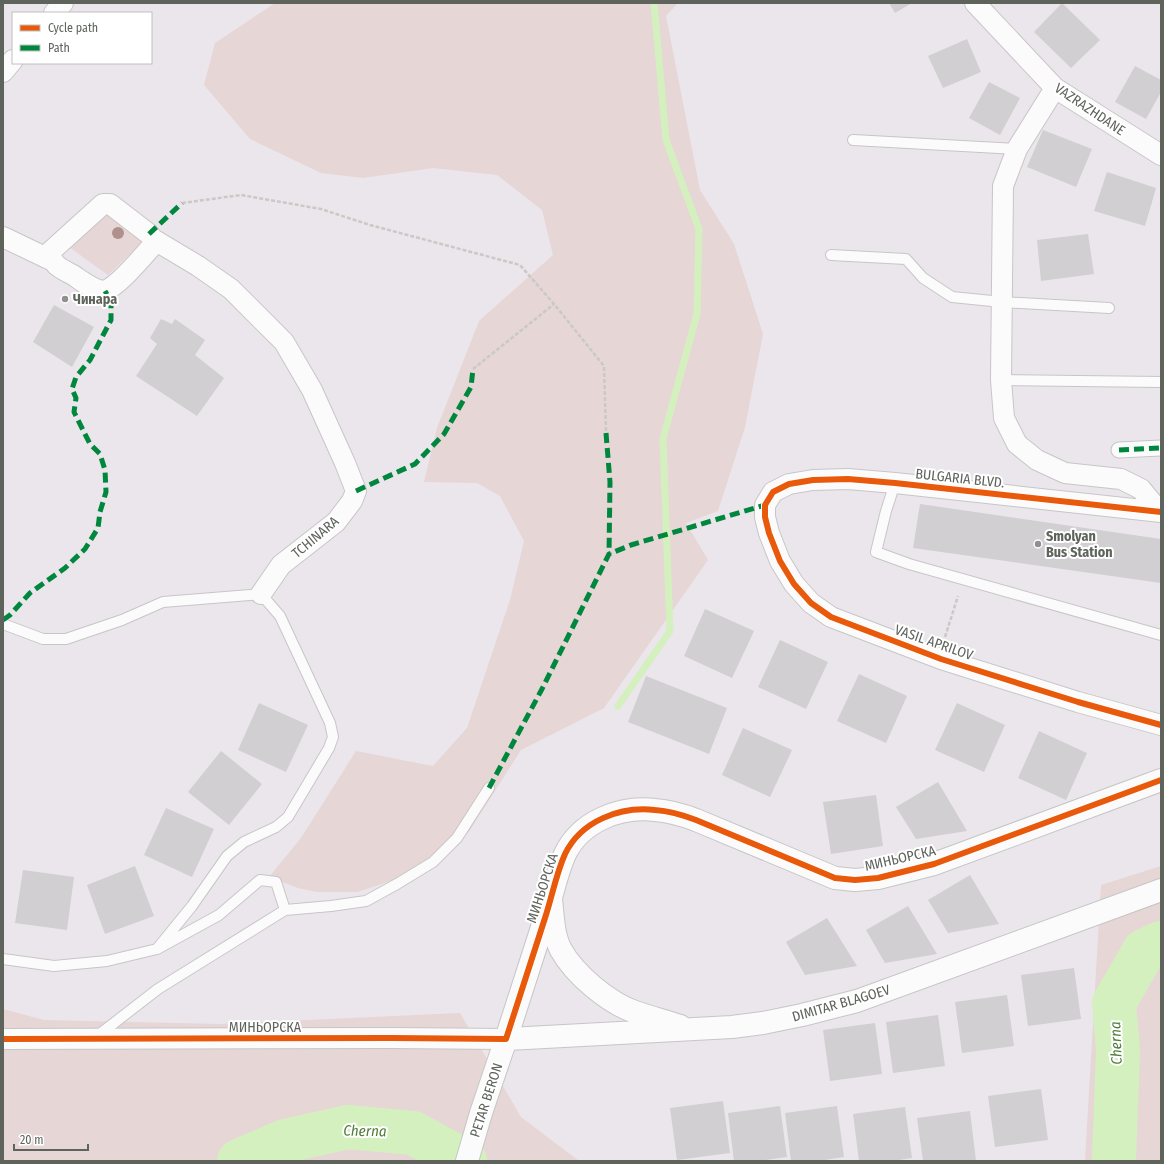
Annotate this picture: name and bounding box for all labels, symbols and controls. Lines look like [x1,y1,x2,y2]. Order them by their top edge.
legend [12,12,152,64]
text: Cycle path [48,21,98,35]
text: Path [48,41,70,55]
street label: VAZRAZHDANE [1051,80,1129,139]
place label: Чинара [73,291,117,308]
marker: Чинара [60,294,70,304]
street label: BULGARIA BLVD. [914,465,1005,492]
street label: TCHINARA [288,512,343,562]
place label: Smolyan Bus Station [1046,528,1113,561]
marker: Smolyan Bus Station [1033,539,1043,549]
street label: VASIL APRILOV [892,621,976,664]
street label: МИНЬОРСКА [863,842,938,875]
street label: МИНЬОРСКА [523,851,562,925]
street label: DIMITAR BLAGOEV [790,981,893,1026]
street label: МИНЬОРСКА [229,1019,302,1036]
water label: Cherna [1106,1021,1126,1065]
street label: PETAR BERON [466,1061,506,1139]
water label: Cherna [343,1122,387,1140]
scale bar [14,1126,88,1152]
text: 20 m [20,1133,44,1147]

